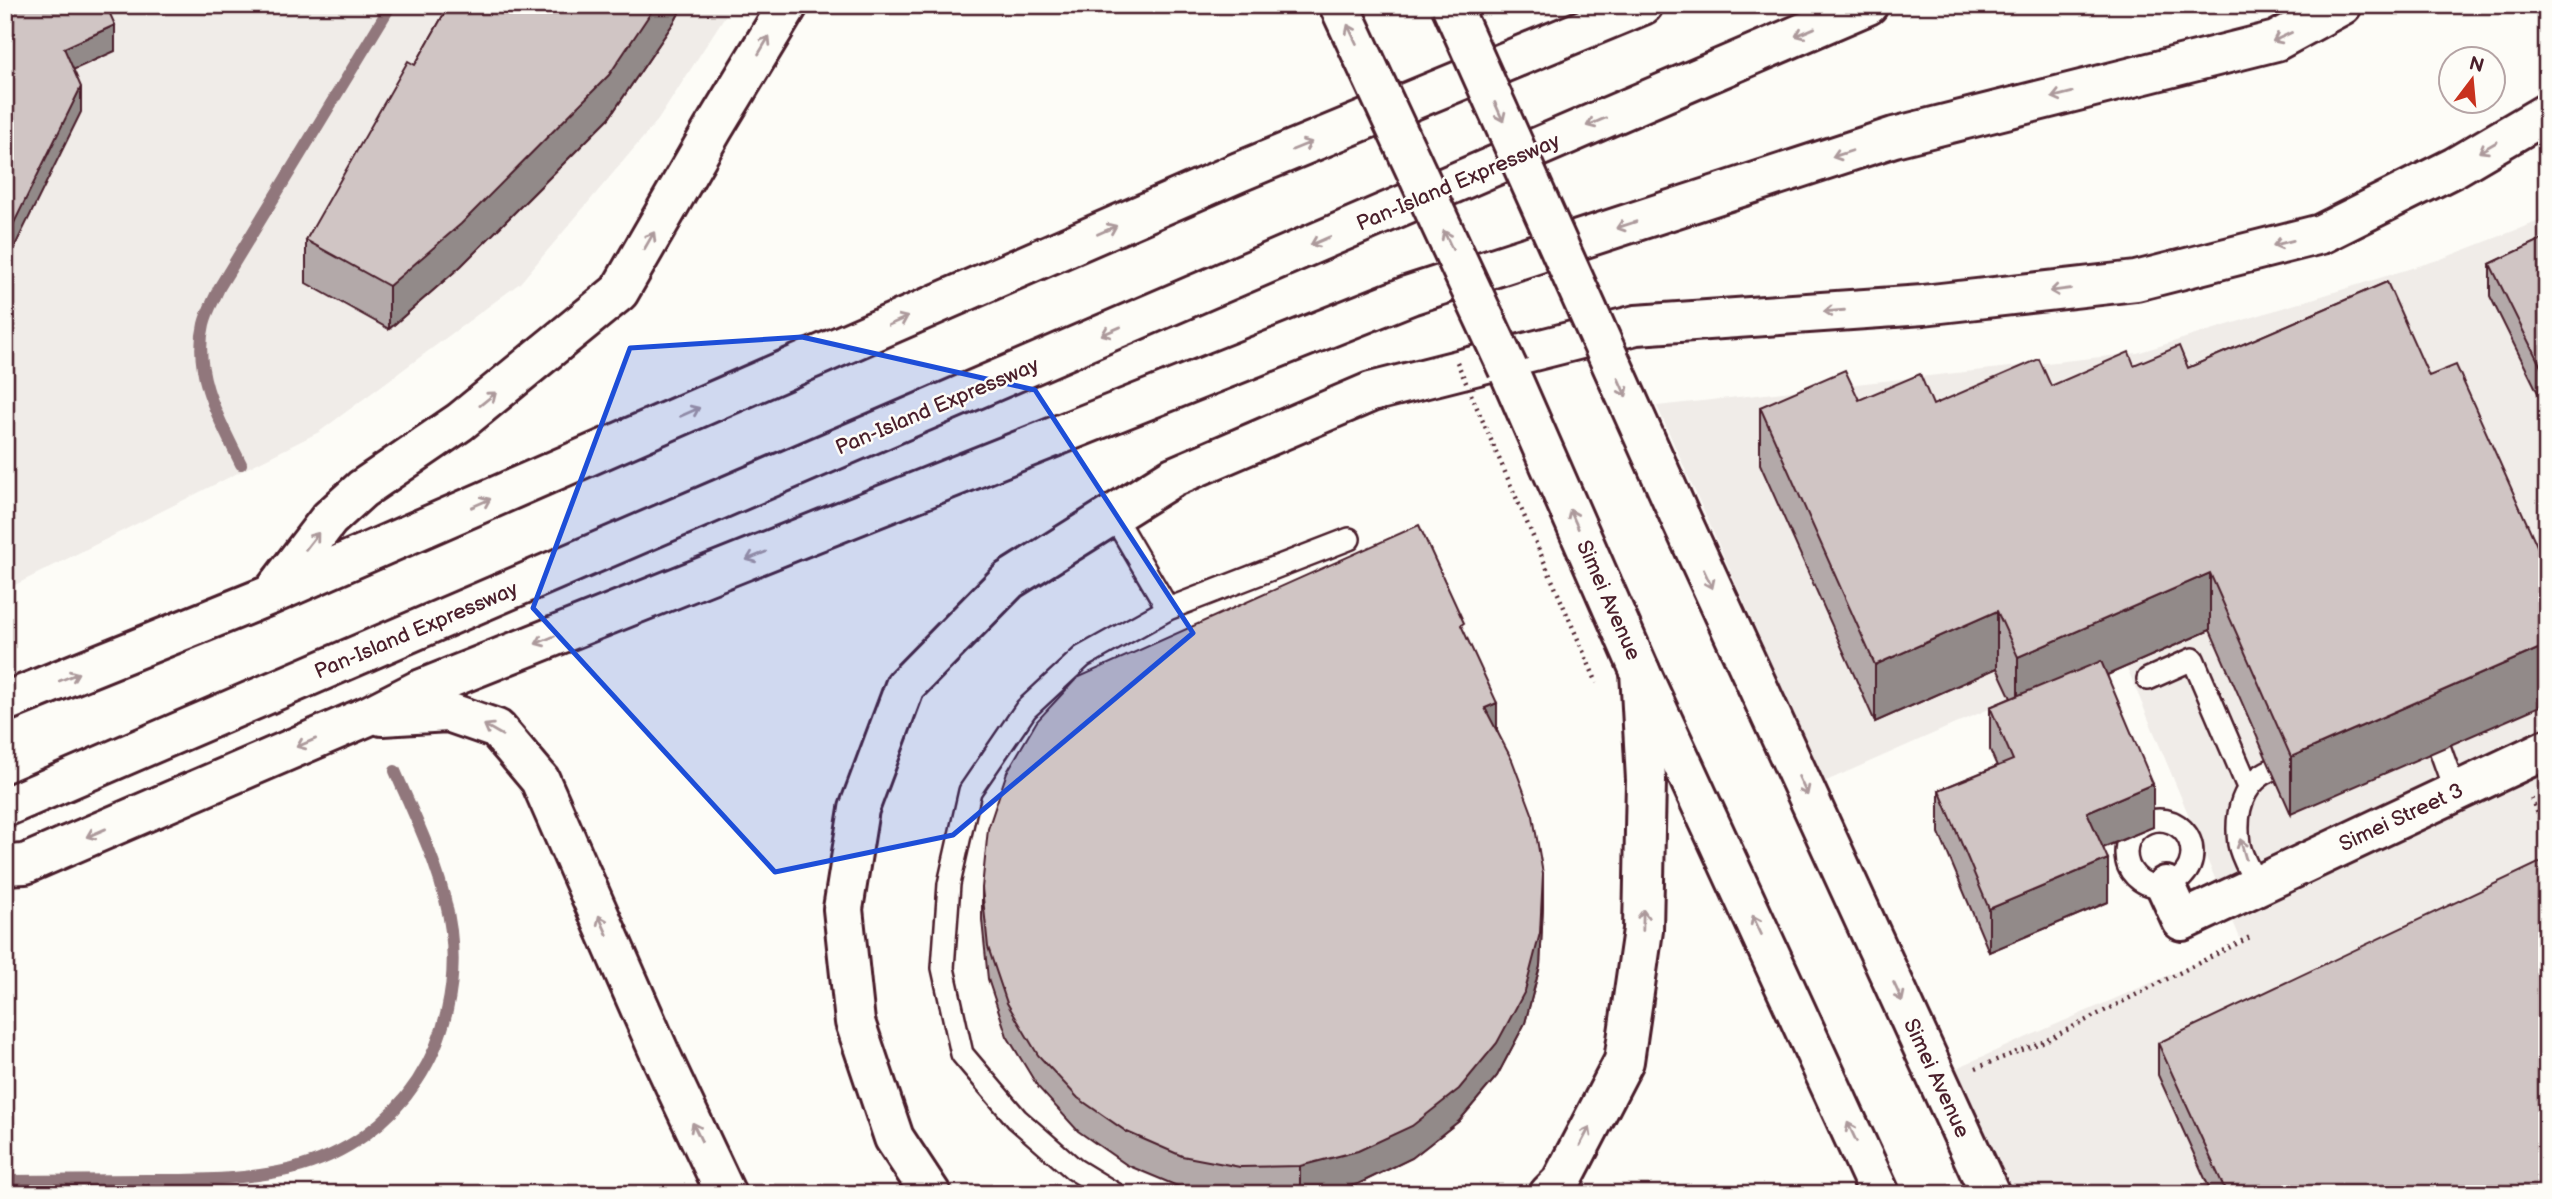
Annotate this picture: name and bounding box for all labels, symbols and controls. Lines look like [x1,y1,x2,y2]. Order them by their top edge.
one-way arrow [1345,24,1359,45]
one-way arrow [1795,26,1817,39]
one-way arrow [2272,31,2293,44]
one-way arrow [757,36,771,56]
north arrow [2436,46,2506,116]
text: N [2466,52,2486,78]
one-way arrow [2051,89,2074,102]
one-way arrow [1493,101,1506,123]
one-way arrow [1586,116,1608,129]
street label: Pan-Island Expressway [1353,128,1564,237]
one-way arrow [1291,139,1313,152]
one-way arrow [2478,141,2498,155]
one-way arrow [1832,149,1854,161]
one-way arrow [1615,219,1637,232]
one-way arrow [1096,223,1117,236]
one-way arrow [1441,230,1455,251]
one-way arrow [642,232,656,252]
one-way arrow [1310,235,1331,248]
one-way arrow [2272,237,2294,250]
one-way arrow [2049,283,2072,296]
one-way arrow [1823,305,1846,318]
one-way arrow [887,314,909,327]
one-way arrow [1101,325,1122,338]
street label: Pan-Island Expressway [832,352,1043,461]
one-way arrow [1616,376,1629,397]
one-way arrow [479,391,497,406]
one-way arrow [679,405,700,418]
one-way arrow [470,496,492,509]
one-way arrow [1567,508,1580,530]
one-way arrow [305,532,320,551]
street label: Simei Avenue [1571,536,1646,664]
one-way arrow [746,550,768,563]
one-way arrow [1702,568,1715,589]
street label: Pan-Island Expressway [311,576,522,685]
one-way arrow [535,635,556,648]
one-way arrow [57,669,79,682]
one-way arrow [483,723,503,737]
one-way arrow [295,738,317,751]
one-way arrow [1797,775,1810,796]
street label: Simei Street 3 [2335,778,2467,857]
one-way arrow [86,827,108,840]
one-way arrow [2235,838,2248,860]
one-way arrow [1637,909,1650,932]
one-way arrow [596,915,609,936]
one-way arrow [1750,915,1763,936]
one-way arrow [1892,981,1905,1003]
street label: Simei Avenue [1898,1015,1975,1142]
one-way arrow [690,1122,703,1143]
one-way arrow [1845,1122,1858,1143]
one-way arrow [1578,1127,1592,1147]

